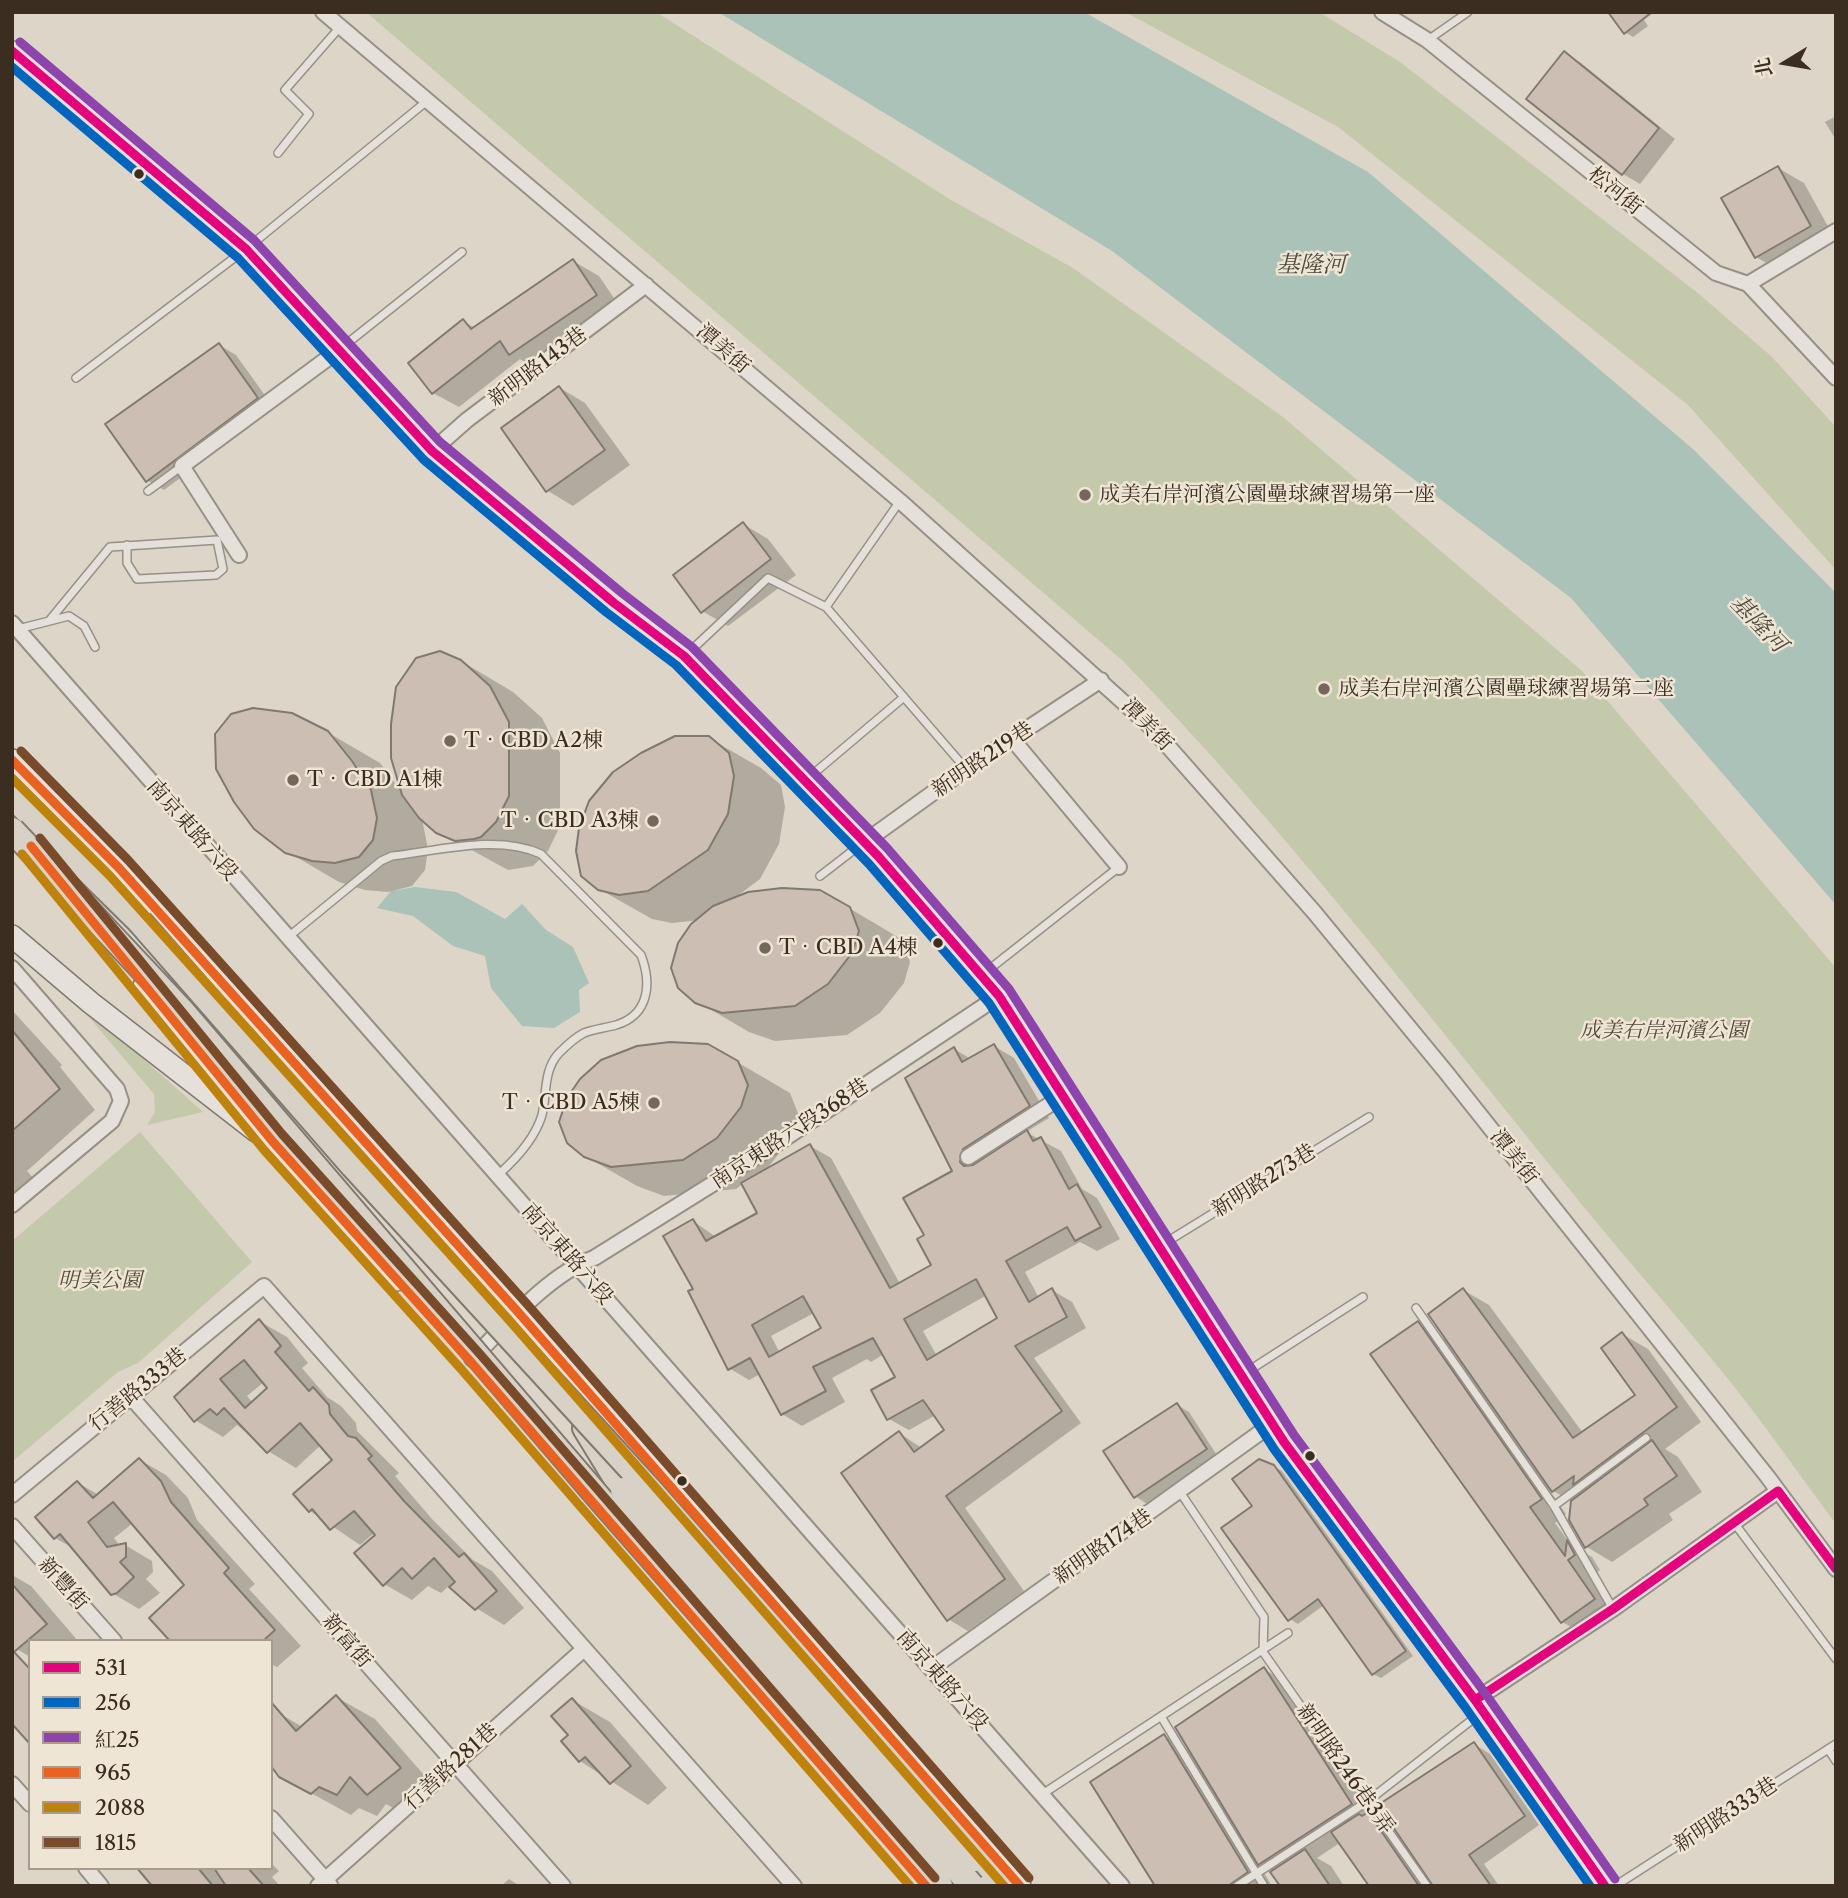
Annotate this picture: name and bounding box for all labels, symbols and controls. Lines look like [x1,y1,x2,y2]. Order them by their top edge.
north arrow [1750,28,1820,98]
text: 北 [1751,56,1777,79]
street label: 松河街 [1583,161,1647,221]
unlabelled marker [132,167,146,181]
water label: 基隆河 [1277,251,1345,279]
street label: 潭美街 [691,319,755,379]
street label: 新明路143巷 [484,322,592,412]
place label: 成美右岸河濱公園壘球練習場第一座 [1099,482,1435,508]
marker: 成美右岸河濱公園壘球練習場第一座 [1077,487,1093,503]
water label: 基隆河 [1724,590,1792,658]
place label: 成美右岸河濱公園壘球練習場第二座 [1338,676,1674,702]
marker: 成美右岸河濱公園壘球練習場第二座 [1316,681,1332,697]
street label: 潭美街 [1116,694,1178,756]
street label: 新明路219巷 [927,717,1039,803]
place label: T．CBD A2棟 [464,728,603,754]
marker: T．CBD A2棟 [442,733,458,749]
place label: T．CBD A1棟 [307,767,443,793]
marker: T．CBD A1棟 [285,772,301,788]
street label: 南京東路六段 [141,774,243,886]
place label: T．CBD A3棟 [501,808,639,834]
marker: T．CBD A3棟 [645,813,661,829]
place label: T．CBD A4棟 [779,935,918,961]
unlabelled marker [931,936,945,950]
marker: T．CBD A4棟 [757,940,773,956]
park label: 成美右岸河濱公園 [1580,1018,1748,1044]
street label: 南京東路六段368巷 [706,1074,874,1194]
place label: T．CBD A5棟 [502,1090,640,1116]
marker: T．CBD A5棟 [646,1095,662,1111]
street label: 潭美街 [1485,1124,1543,1190]
street label: 新明路273巷 [1207,1139,1321,1223]
street label: 南京東路六段 [516,1198,618,1310]
park label: 明美公園 [58,1268,142,1294]
street label: 行善路333巷 [84,1343,192,1437]
unlabelled marker [1303,1449,1317,1463]
unlabelled marker [675,1474,689,1488]
street label: 新明路174巷 [1049,1504,1157,1590]
street label: 新豐街 [33,1552,93,1616]
street label: 新富街 [317,1609,377,1673]
street label: 南京東路六段 [891,1624,993,1736]
legend [28,1639,273,1870]
text: 531 [95,1655,127,1680]
text: 256 [95,1690,131,1715]
street label: 新明路246巷3弄 [1291,1699,1399,1839]
street label: 行善路281巷 [399,1718,503,1816]
text: 紅25 [95,1727,139,1752]
text: 965 [95,1760,131,1785]
street label: 新明路333巷 [1669,1772,1783,1858]
text: 2088 [95,1795,145,1820]
text: 1815 [95,1830,137,1855]

